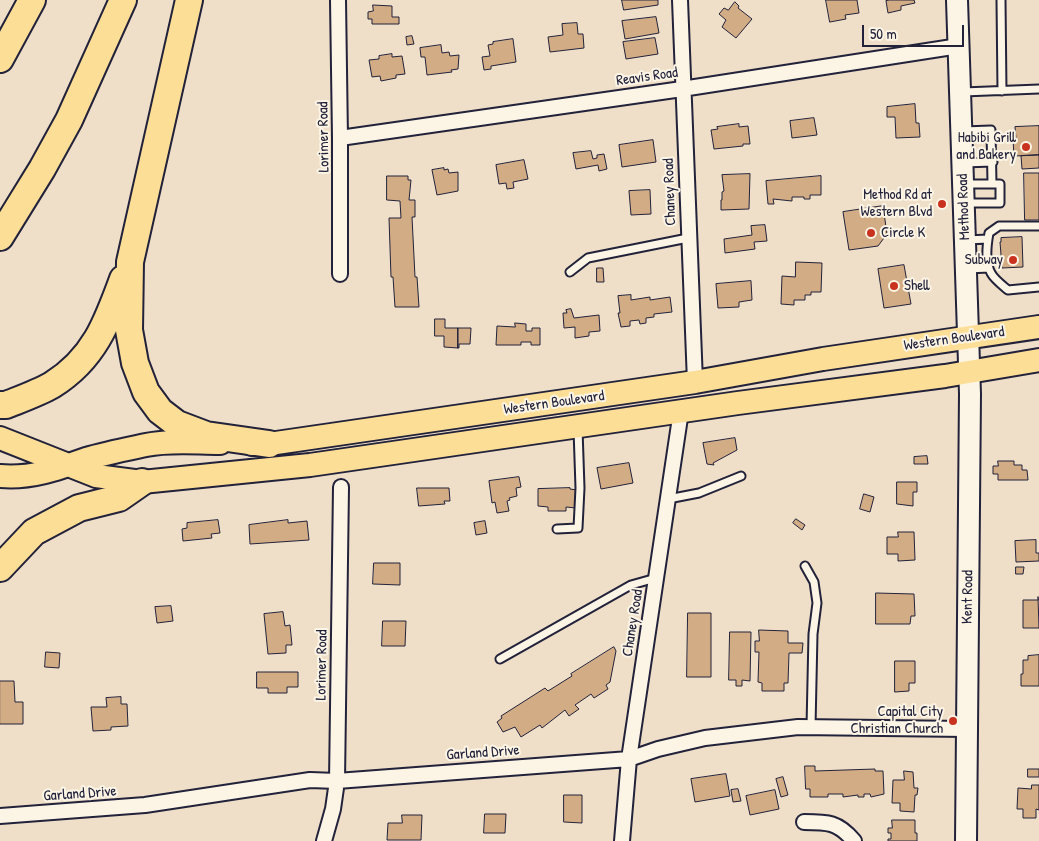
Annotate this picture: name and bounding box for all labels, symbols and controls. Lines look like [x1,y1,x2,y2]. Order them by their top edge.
scale bar [864,15,966,47]
text: 50 m [870,23,897,44]
street label: Reavis Road [615,64,679,90]
street label: Lorimer Road [314,101,334,173]
place label: Habibi Grill and Bakery [956,129,1016,164]
marker: Habibi Grill and Bakery [1020,141,1032,153]
street label: Chaney Road [660,158,680,226]
street label: Method Road [954,174,974,240]
place label: Method Rd at Western Blvd [860,186,932,221]
marker: Method Rd at Western Blvd [936,198,948,210]
place label: Circle K [881,224,925,242]
marker: Circle K [865,227,877,239]
place label: Subway [965,251,1003,269]
marker: Subway [1007,254,1019,266]
place label: Shell [904,277,930,295]
marker: Shell [888,280,900,292]
street label: Western Boulevard [903,323,1005,355]
street label: Western Boulevard [503,387,605,419]
street label: Kent Road [959,570,977,624]
street label: Chaney Road [619,588,647,658]
street label: Lorimer Road [312,629,332,701]
place label: Capital City Christian Church [851,703,943,738]
marker: Capital City Christian Church [947,715,959,727]
street label: Garland Drive [446,741,520,765]
street label: Garland Drive [43,782,117,806]

